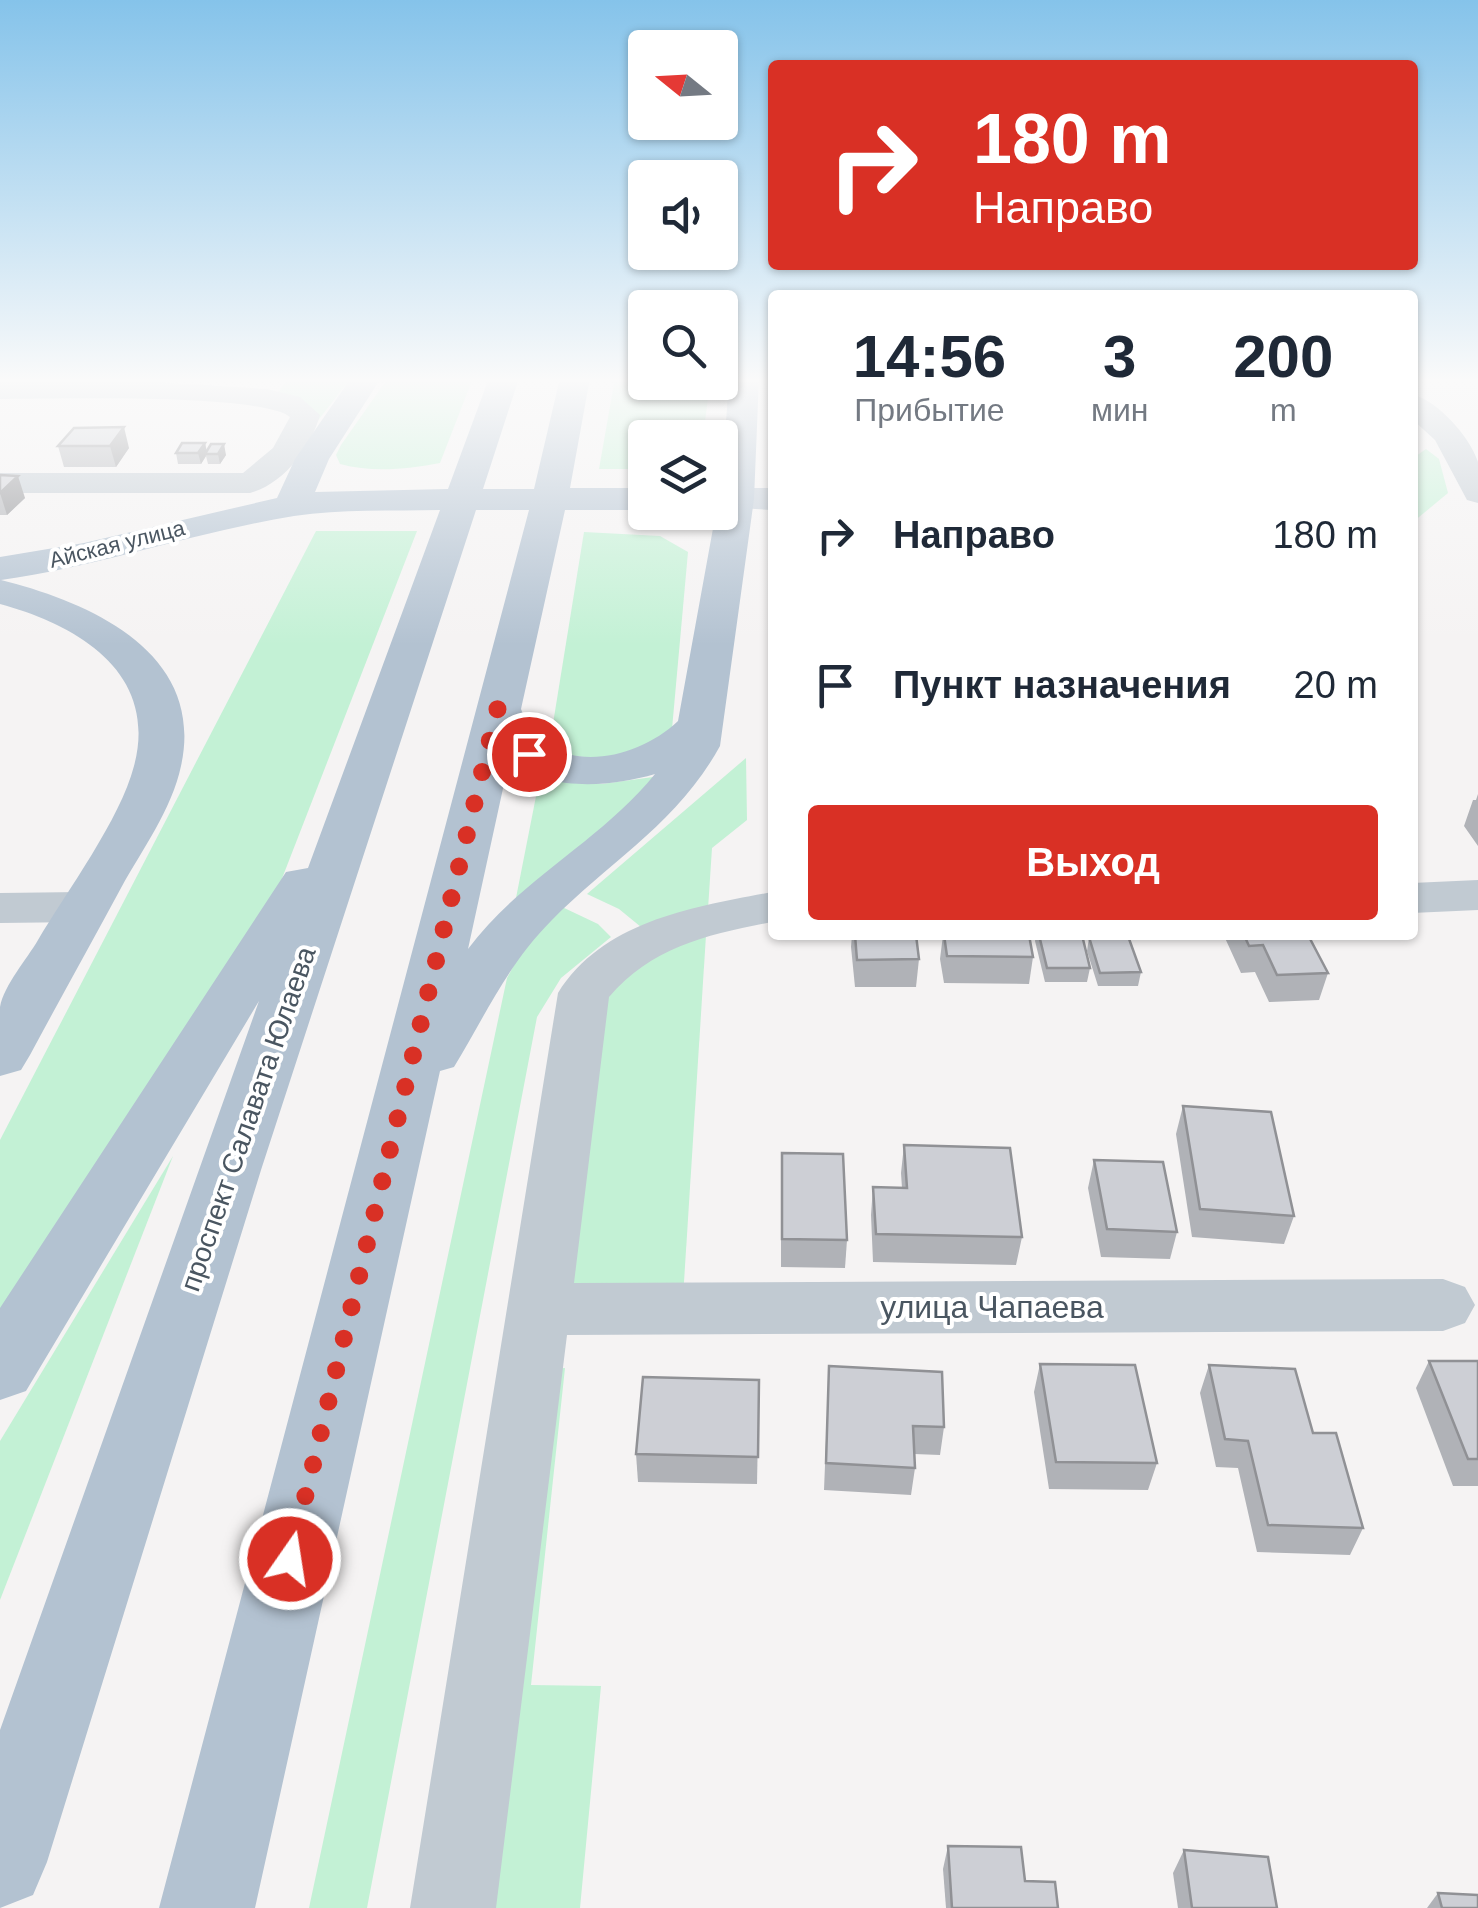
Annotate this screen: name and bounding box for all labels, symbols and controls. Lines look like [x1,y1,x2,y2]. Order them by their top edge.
north arrow [628,30,738,140]
map controls [628,30,738,530]
icon: right [808,100,938,230]
text: 180 m [973,100,1171,178]
button: sound [628,160,738,270]
text: Направо [973,182,1153,233]
button: search [628,290,738,400]
text: 14:56 [853,323,1006,390]
text: 3 [1103,323,1136,390]
text: 200 [1233,323,1333,390]
text: Прибытие [854,392,1005,428]
text: мин [1091,392,1148,428]
text: m [1270,392,1297,428]
button: layers [628,420,738,530]
icon: right [808,508,863,563]
text: Направо [893,514,1055,556]
text: 180 m [1272,514,1378,556]
street label: Айская улица [47,515,188,573]
icon: arrive [808,658,863,713]
text: Пункт назначения [893,664,1231,706]
text: 20 m [1294,664,1378,706]
pin [487,712,572,797]
icon: arrive [502,727,557,782]
button: Выход [808,805,1378,920]
street label: проспект Салавата Юлаева [174,942,322,1295]
street label: улица Чапаева [880,1289,1104,1325]
position arrow [238,1507,342,1611]

